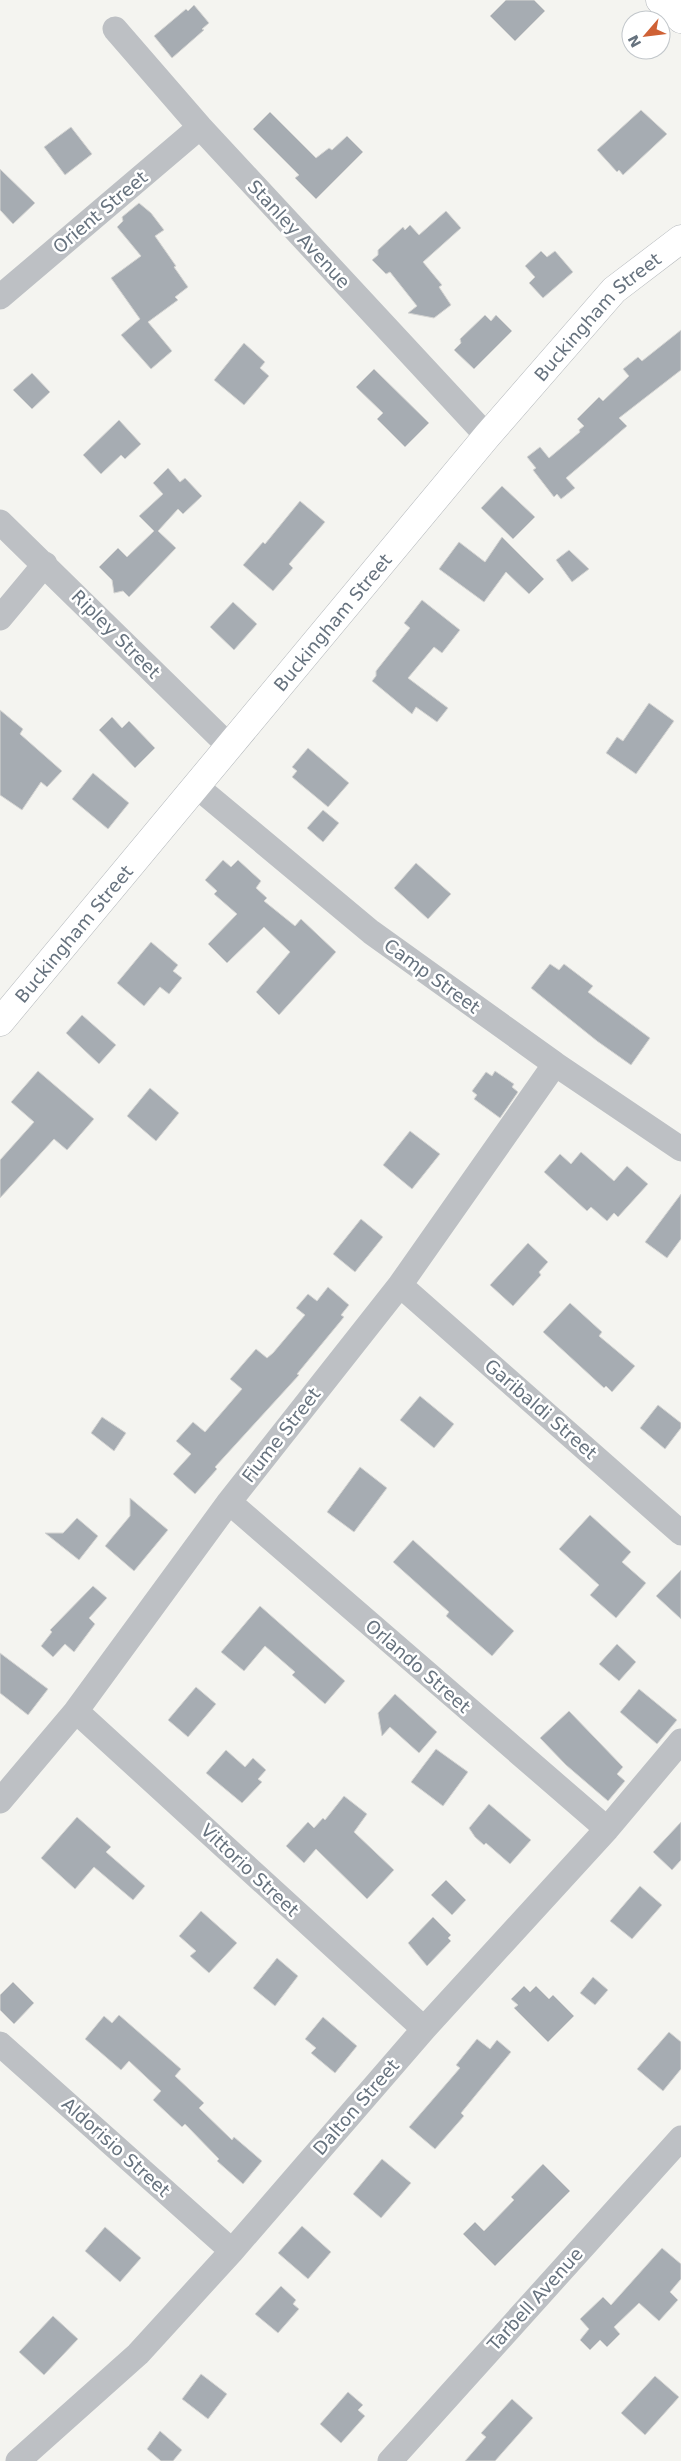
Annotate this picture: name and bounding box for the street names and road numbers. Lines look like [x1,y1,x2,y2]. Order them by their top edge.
street label: Orient Street [49,167,151,257]
street label: Stanley Avenue [243,176,355,292]
street label: Buckingham Street [529,248,665,385]
street label: Buckingham Street [269,549,396,695]
street label: Ripley Street [68,586,164,682]
street label: Buckingham Street [10,861,137,1007]
street label: Camp Street [380,934,484,1018]
street label: Garibaldi Street [481,1355,601,1463]
street label: Fiume Street [237,1383,325,1487]
street label: Orlando Street [361,1615,475,1717]
street label: Vittorio Street [197,1819,303,1921]
street label: Dalton Street [309,2055,403,2159]
street label: Aldorisio Street [58,2093,174,2201]
street label: Tarbell Avenue [483,2243,587,2356]

